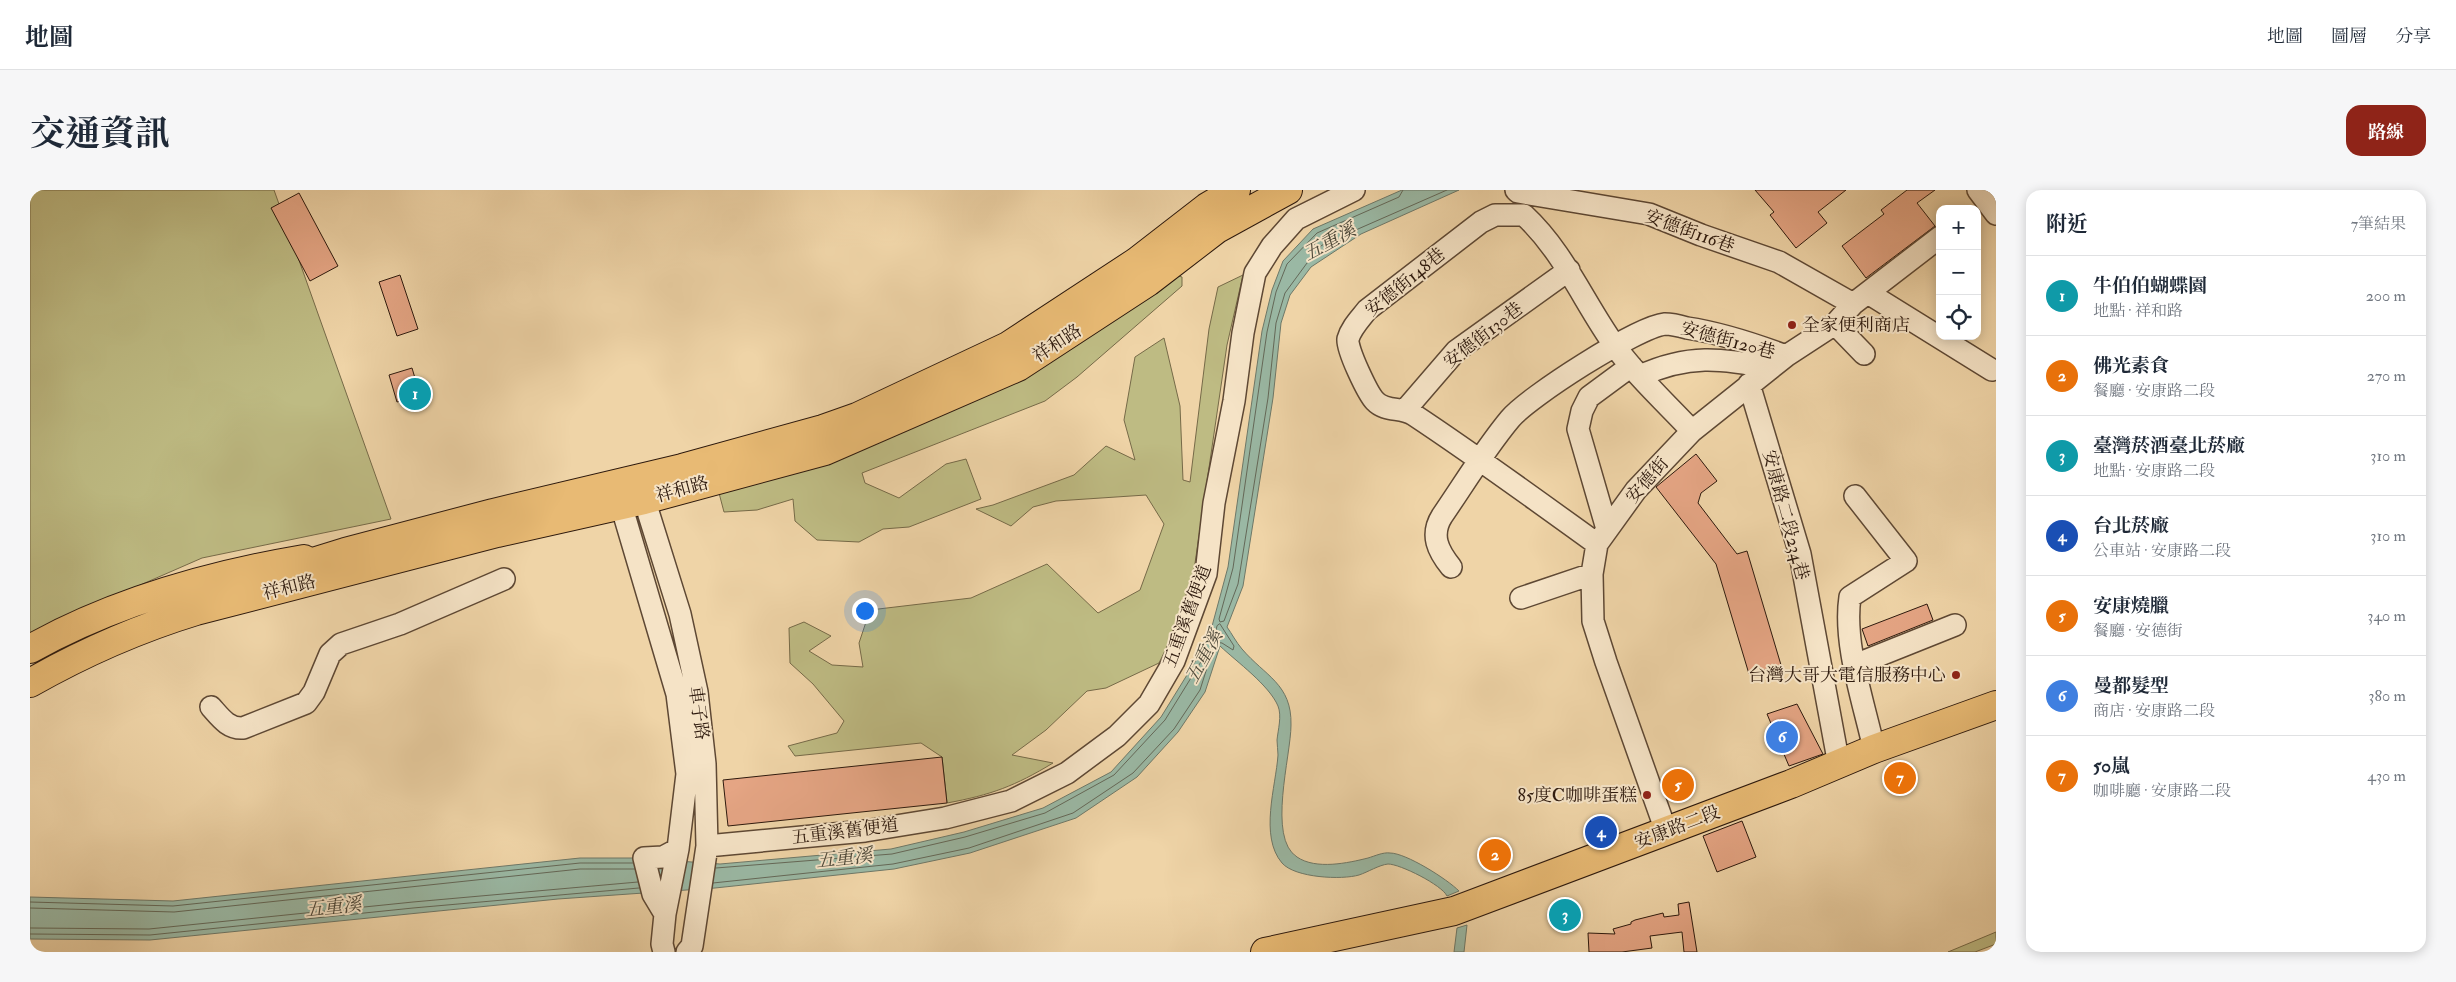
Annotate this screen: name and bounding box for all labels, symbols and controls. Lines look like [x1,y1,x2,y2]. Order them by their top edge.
text: 地圖 [25,22,73,53]
text: 地圖 [2267,25,2303,48]
text: 圖層 [2331,25,2367,48]
text: 分享 [2395,25,2431,48]
button: 路線 [2346,105,2426,156]
text: 交通資訊 [30,112,170,156]
street label: 安德街116巷 [1642,205,1738,258]
map controls [1936,205,1981,340]
button: + [1936,205,1981,250]
text: 附近 [2046,211,2088,238]
text: 7筆結果 [2351,214,2406,234]
water label: 五重溪 [1299,217,1362,266]
street label: 安德街148巷 [1361,243,1450,322]
button: − [1936,250,1981,295]
text: 牛伯伯蝴蝶園 [2093,274,2207,298]
text: 1 [2059,286,2065,306]
text: 200 m [2366,286,2406,306]
button: locate [1936,295,1981,340]
street label: 安德街130巷 [1439,297,1528,374]
text: 地點 · 祥和路 [2093,301,2183,321]
place label: 全家便利商店 [1802,314,1910,337]
street label: 安德街120巷 [1678,317,1778,364]
street label: 祥和路 [1028,319,1086,368]
marker: 全家便利商店 [1786,319,1798,331]
text: 佛光素食 [2093,354,2169,378]
text: 2 [2058,366,2066,386]
text: 270 m [2367,366,2406,386]
pin: 1 [399,375,431,413]
text: 餐廳 · 安康路二段 [2093,381,2215,401]
text: 臺灣菸酒臺北菸廠 [2093,434,2245,458]
text: 3 [2059,446,2065,466]
text: 310 m [2370,446,2406,466]
street label: 安康路二段234巷 [1757,448,1814,583]
street label: 安德街 [1621,452,1674,508]
text: 地點 · 安康路二段 [2093,461,2215,481]
street label: 祥和路 [653,471,711,508]
text: 台北菸廠 [2093,514,2169,538]
text: 4 [2058,526,2066,546]
text: 310 m [2370,526,2406,546]
text: 公車站 · 安康路二段 [2093,541,2231,561]
street label: 五重溪舊便道 [1158,562,1216,670]
street label: 祥和路 [260,570,318,605]
text: 安康燒臘 [2093,594,2169,618]
your location [852,598,878,624]
text: 5 [2058,606,2066,626]
text: 340 m [2367,606,2406,626]
text: 餐廳 · 安德街 [2093,621,2183,641]
water label: 五重溪 [1180,625,1226,687]
place label: 台灣大哥大電信服務中心 [1748,664,1946,687]
marker: 台灣大哥大電信服務中心 [1950,669,1962,681]
text: 曼都髮型 [2093,674,2169,698]
street label: 車子路 [683,685,714,741]
text: 6 [2058,686,2066,706]
text: 380 m [2368,686,2406,706]
text: 商店 · 安康路二段 [2093,701,2215,721]
pin: 6 [1766,718,1798,756]
text: 50嵐 [2093,754,2130,778]
pin: 7 [1884,759,1916,797]
pin: 5 [1662,766,1694,804]
text: 7 [2058,766,2066,786]
text: 430 m [2367,766,2406,786]
text: 咖啡廳 · 安康路二段 [2093,781,2231,801]
place label: 85度C咖啡蛋糕 [1517,784,1637,807]
marker: 85度C咖啡蛋糕 [1641,789,1653,801]
street label: 安康路二段 [1631,801,1723,854]
pin: 4 [1585,813,1617,851]
street label: 五重溪舊便道 [790,814,900,849]
pin: 2 [1479,836,1511,874]
water label: 五重溪 [814,843,876,873]
water label: 五重溪 [303,892,365,922]
pin: 3 [1549,896,1581,934]

